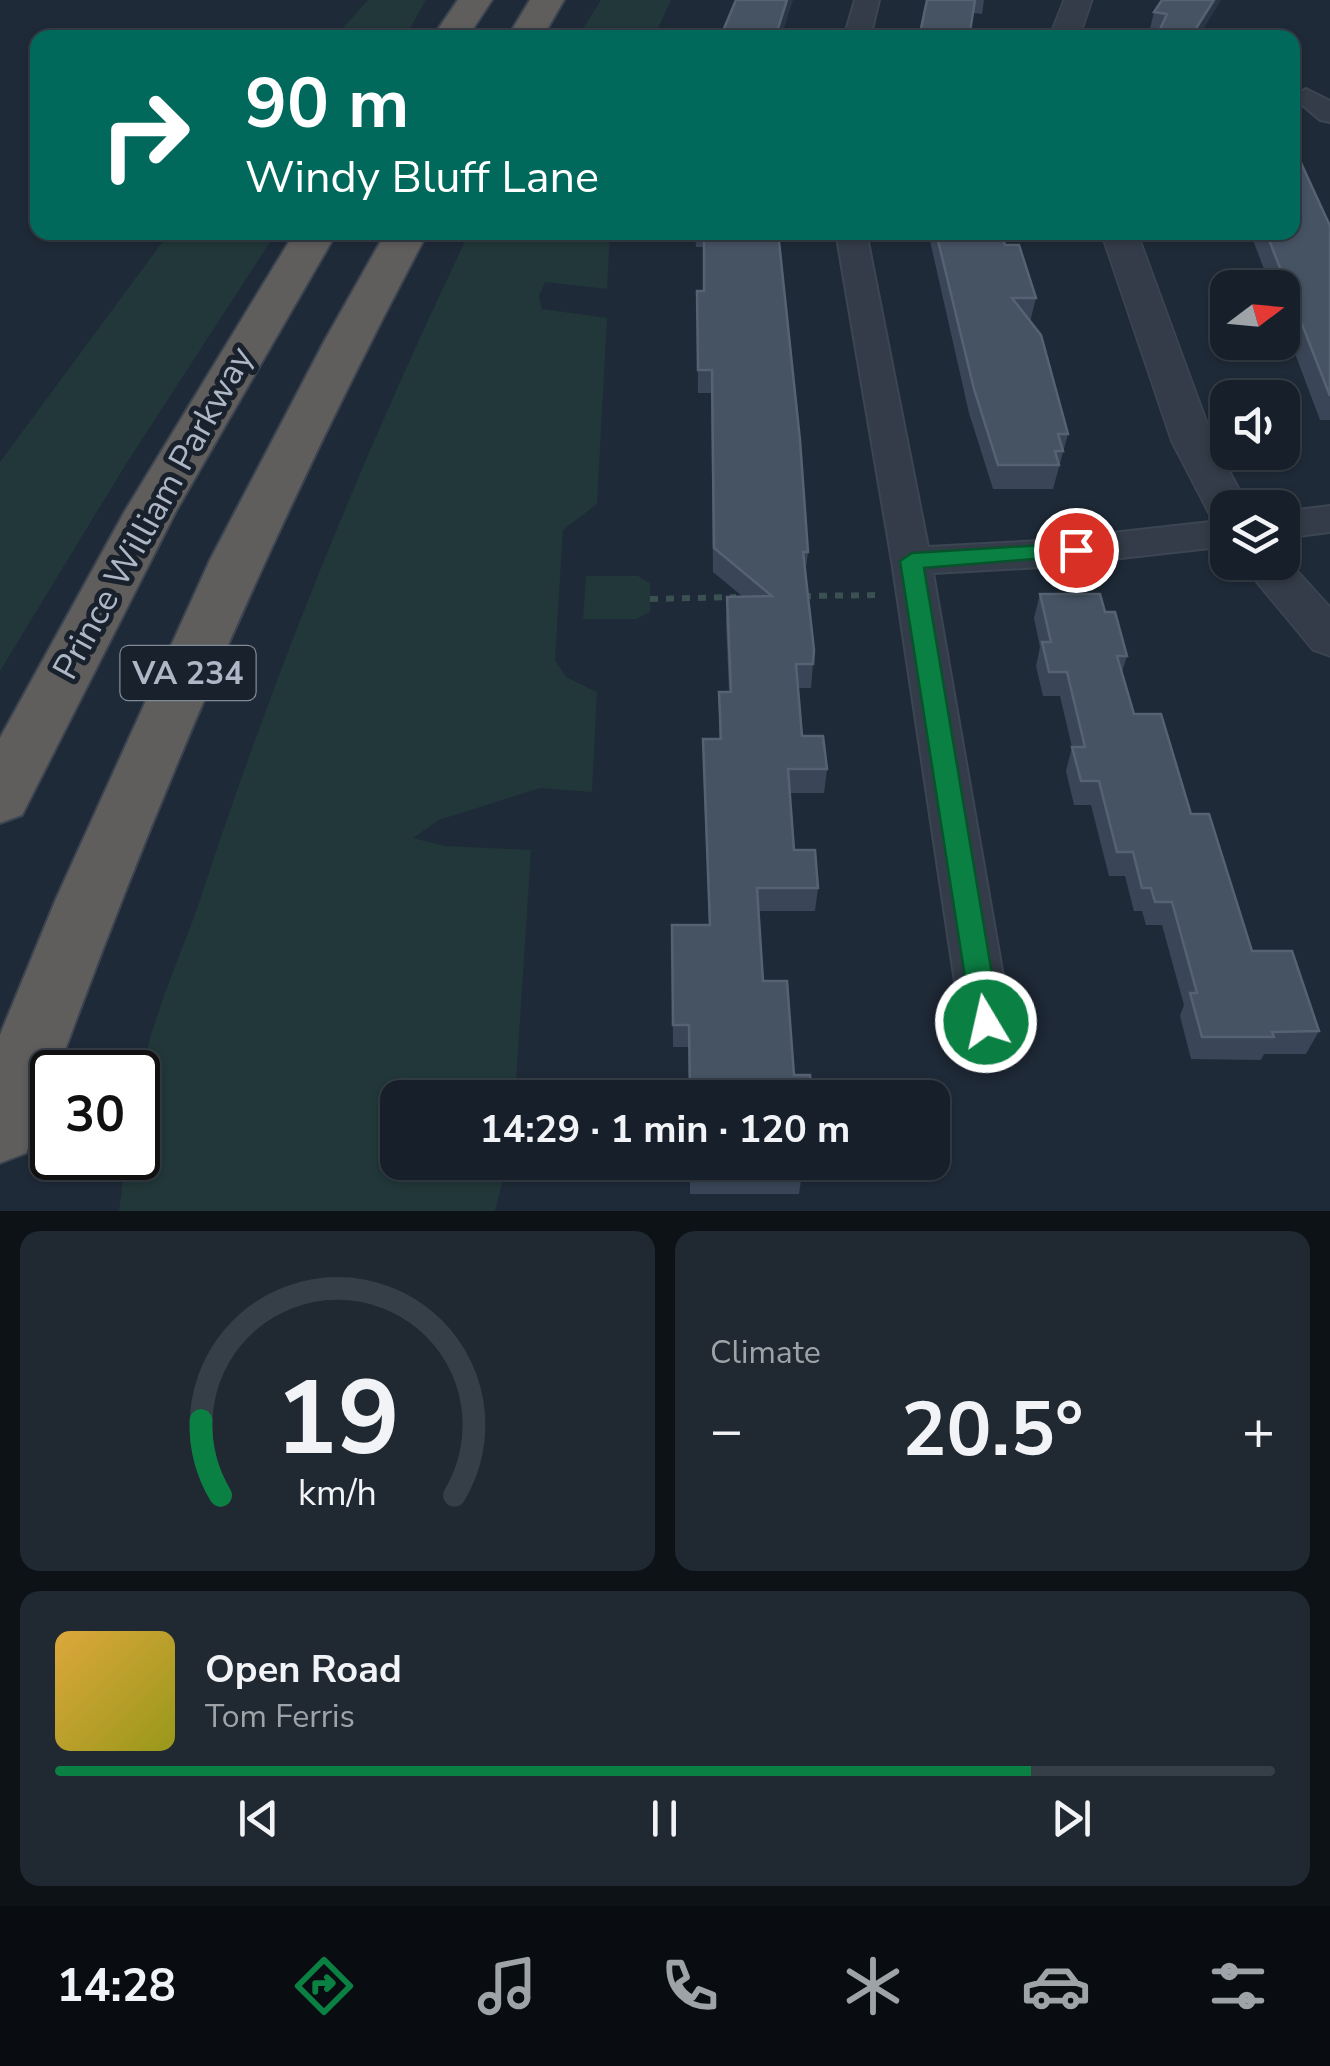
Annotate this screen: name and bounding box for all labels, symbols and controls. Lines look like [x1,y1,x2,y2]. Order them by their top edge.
text: 90 m [245,56,409,152]
icon: right [80,70,210,200]
text: Windy Bluff Lane [245,147,599,208]
north arrow [1210,270,1300,360]
map controls [1210,270,1300,580]
street label: Prince William Parkway [42,338,264,688]
button: sound [1210,380,1300,470]
button: layers [1210,490,1300,580]
pin [1034,508,1119,593]
icon: arrive [1049,523,1104,578]
road number: VA 234 [120,646,256,700]
position arrow [934,970,1038,1074]
speed limit sign: 30 [30,1050,160,1180]
text: 14:29 · 1 min · 120 m [480,1104,850,1155]
text: Climate [710,1331,821,1374]
text: 19 [275,1348,400,1490]
text: 20.5° [901,1379,1084,1481]
text: − [710,1393,743,1468]
text: + [1242,1393,1275,1468]
text: km/h [298,1469,377,1518]
text: Open Road [205,1644,402,1695]
text: Tom Ferris [205,1695,355,1738]
icon: previous [231,1791,286,1846]
icon: pause [637,1791,692,1846]
icon: next [1044,1791,1099,1846]
icon: directions [289,1951,359,2021]
icon: music [472,1951,542,2021]
icon: phone [655,1951,725,2021]
icon: climate [838,1951,908,2021]
icon: car [1021,1951,1091,2021]
icon: filters [1203,1951,1273,2021]
text: 14:28 [56,1956,176,2017]

